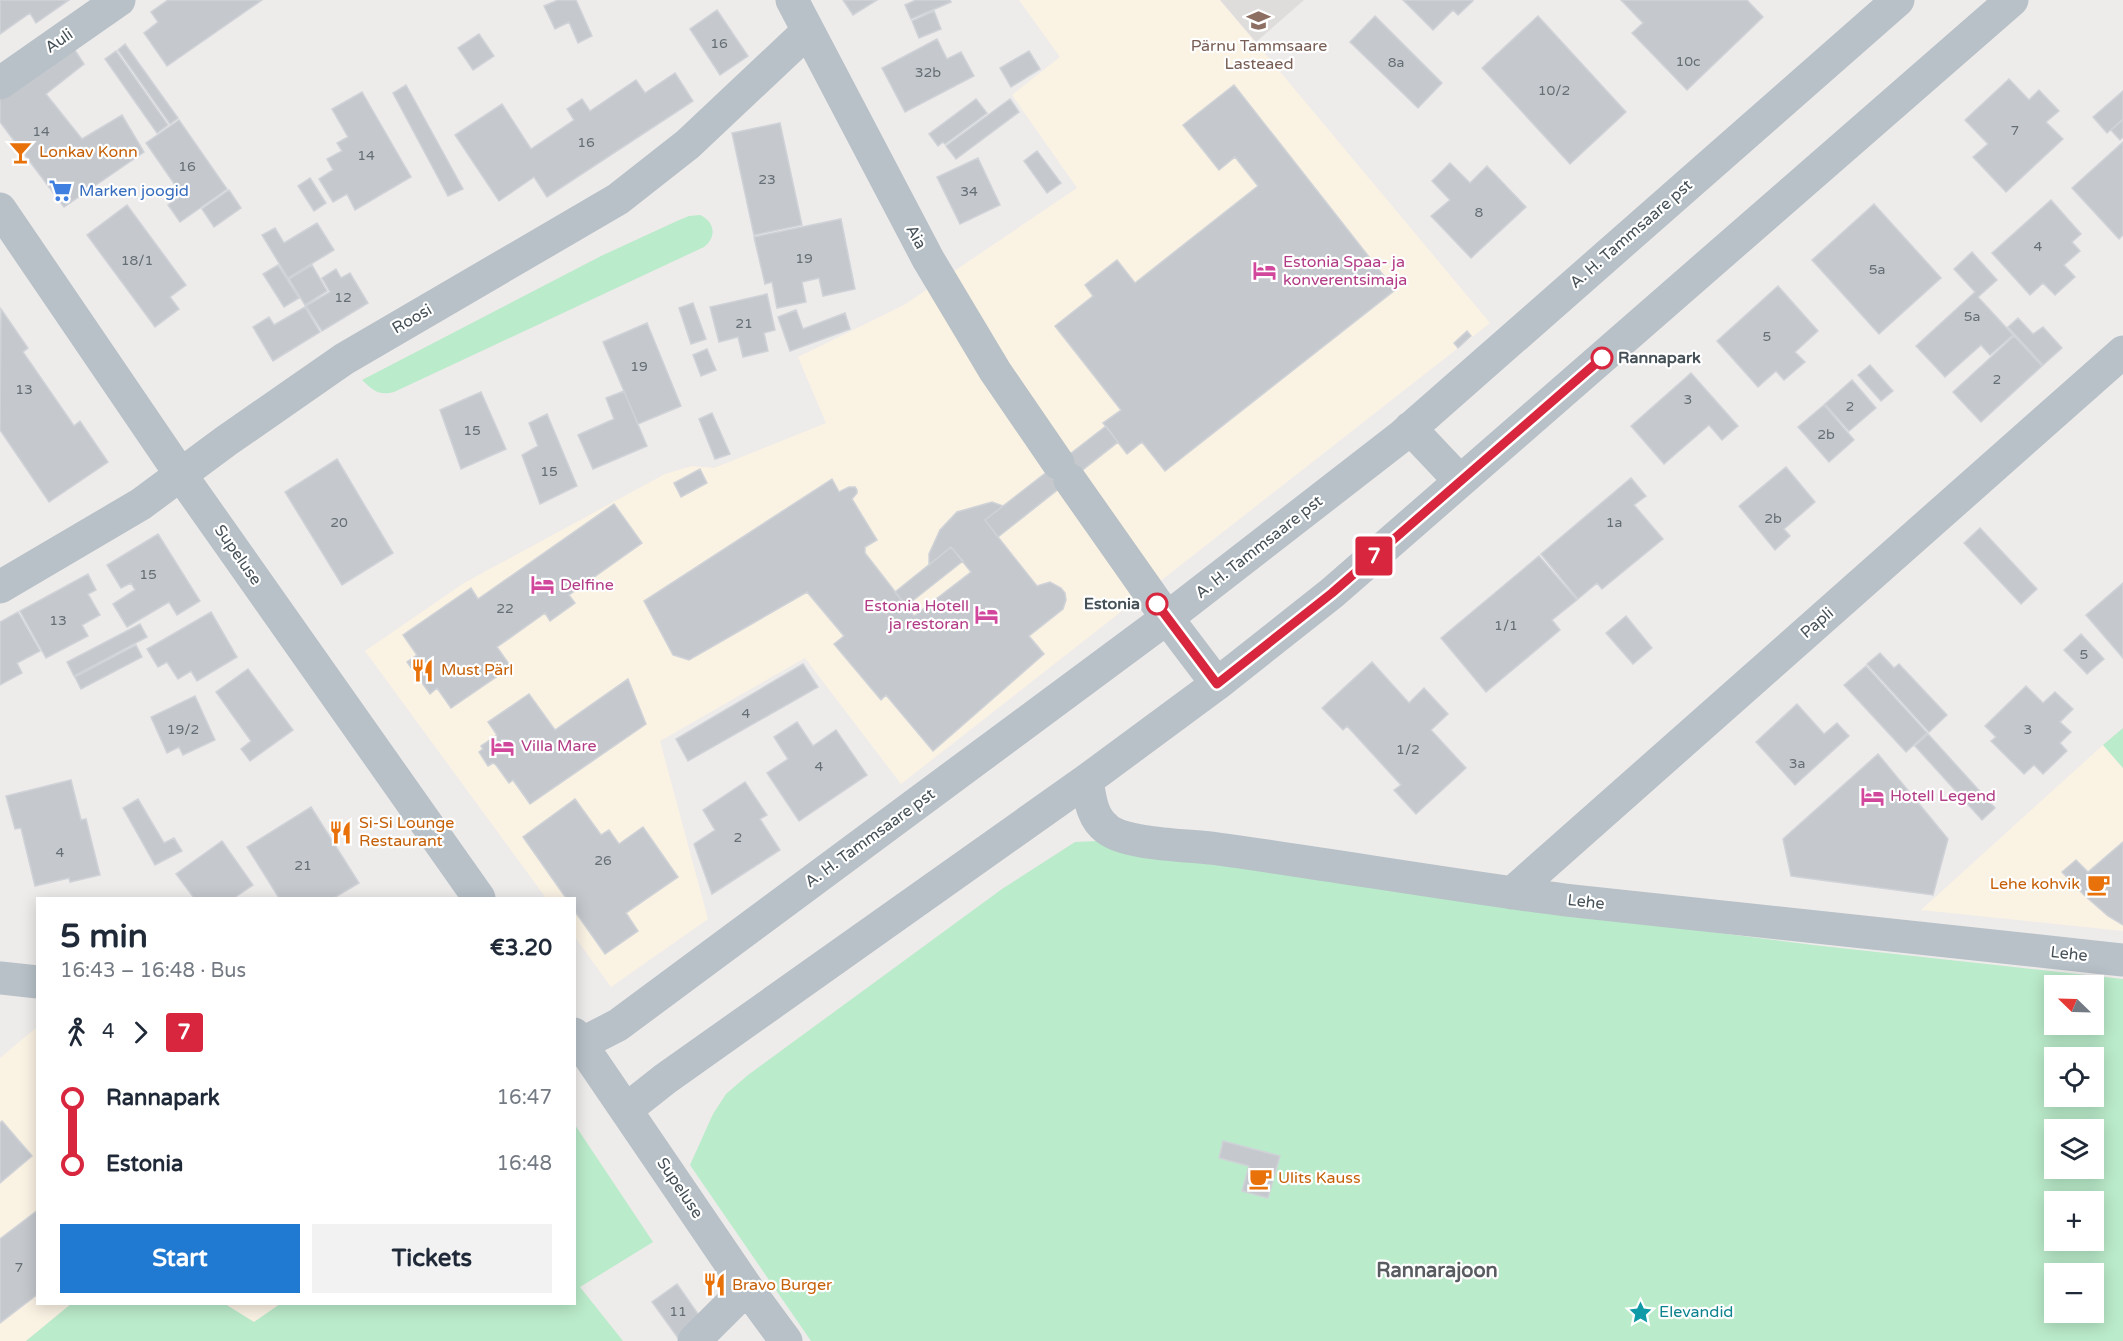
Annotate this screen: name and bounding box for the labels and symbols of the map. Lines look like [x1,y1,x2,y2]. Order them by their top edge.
school or university icon: Pärnu Tammsaare Lasteaed [1246,8,1272,34]
street label: Auli [41,24,77,58]
house number: 16 [710,35,728,52]
place label: Pärnu Tammsaare Lasteaed [1191,36,1327,74]
house number: 10c [1675,53,1701,70]
house number: 8a [1388,54,1404,71]
house number: 32b [915,64,941,81]
house number: 10/2 [1538,82,1570,99]
house number: 7 [2011,122,2019,139]
house number: 14 [32,123,50,140]
house number: 16 [577,134,595,151]
bar icon: Lonkav Konn [8,139,34,165]
place label: Lonkav Konn [39,142,138,162]
house number: 14 [357,147,375,164]
house number: 16 [178,158,196,175]
house number: 23 [758,171,776,188]
street label: A. H. Tammsaare pst [1566,175,1696,293]
supermarket icon: Marken joogid [48,178,74,204]
place label: Marken joogid [79,181,189,201]
house number: 34 [960,183,978,200]
house number: 8 [1475,204,1484,221]
street label: Aia [901,221,931,253]
house number: 4 [2034,238,2043,255]
house number: 19 [795,250,813,267]
house number: 18/1 [121,252,153,269]
place label: Estonia Spaa- ja konverentsimaja [1283,252,1407,290]
hotel icon: Estonia Spaa- ja konverentsimaja [1252,258,1278,284]
house number: 5a [1869,261,1885,278]
house number: 12 [334,289,352,306]
street label: Roosi [389,300,435,338]
house number: 5a [1964,308,1980,325]
house number: 21 [735,315,753,332]
house number: 5 [1763,328,1771,345]
marker: Rannapark [1591,347,1613,369]
place label: Rannapark [1618,348,1701,368]
house number: 19 [630,358,648,375]
house number: 2 [1993,371,2001,388]
house number: 13 [15,381,33,398]
house number: 3 [1684,391,1692,408]
house number: 2 [1846,398,1854,415]
house number: 15 [463,422,481,439]
house number: 2b [1817,426,1835,443]
house number: 15 [540,463,558,480]
street label: A. H. Tammsaare pst [1191,491,1327,603]
house number: 2b [1764,510,1782,527]
house number: 20 [330,514,348,531]
house number: 1a [1606,514,1622,531]
street label: Supeluse [210,521,266,589]
line badge: 7 [1354,536,1394,576]
house number: 15 [139,566,157,583]
hotel icon: Delfine [529,572,555,598]
place label: Delfine [560,575,614,595]
marker: Estonia [1146,593,1168,615]
place label: Estonia [1084,594,1140,614]
place label: Estonia Hotell ja restoran [864,596,969,634]
house number: 22 [496,600,514,617]
hotel icon: Estonia Hotell ja restoran [974,602,1000,628]
street label: Papli [1796,603,1838,643]
house number: 13 [49,612,67,629]
house number: 1/1 [1494,617,1518,634]
house number: 5 [2080,646,2088,663]
restaurant icon: Must Pärl [410,657,436,683]
place label: Must Pärl [441,660,513,680]
house number: 4 [742,705,751,722]
house number: 19/2 [167,721,199,738]
house number: 3 [2024,721,2032,738]
hotel icon: Villa Mare [490,733,516,759]
place label: Villa Mare [521,736,596,756]
house number: 1/2 [1396,741,1420,758]
house number: 3a [1789,755,1805,772]
house number: 4 [815,758,824,775]
hotel icon: Hotell Legend [1859,783,1885,809]
street label: A. H. Tammsaare pst [801,784,939,892]
place label: Hotell Legend [1890,786,1996,806]
place label: Si-Si Lounge Restaurant [359,813,454,851]
restaurant icon: Si-Si Lounge Restaurant [328,819,354,845]
house number: 2 [734,829,742,846]
house number: 4 [56,844,65,861]
house number: 26 [594,852,612,869]
house number: 21 [294,857,312,874]
cafe icon: Lehe kohvik [2085,871,2111,897]
place label: Lehe kohvik [1990,874,2080,894]
street label: Lehe [1567,890,1605,914]
street label: Lehe [2050,942,2088,966]
north arrow [2044,975,2104,1035]
street label: Supeluse [652,1154,708,1222]
cafe icon: Ulits Kauss [1247,1165,1273,1191]
place label: Ulits Kauss [1278,1168,1361,1188]
house number: 7 [15,1259,23,1276]
district label: Rannarajoon [1376,1259,1498,1283]
restaurant icon: Bravo Burger [701,1272,727,1298]
place label: Bravo Burger [732,1275,833,1295]
place icon: Elevandid [1628,1299,1654,1325]
place label: Elevandid [1659,1302,1733,1322]
house number: 11 [669,1303,687,1320]

